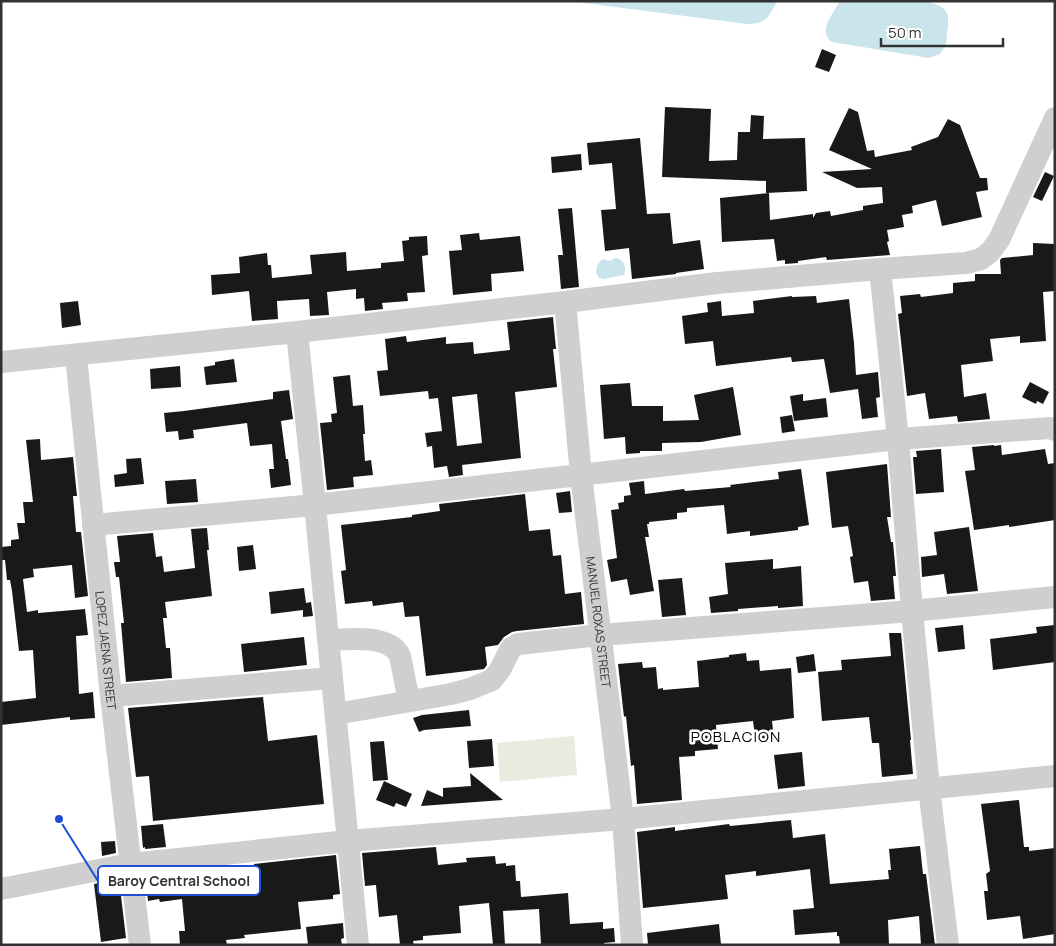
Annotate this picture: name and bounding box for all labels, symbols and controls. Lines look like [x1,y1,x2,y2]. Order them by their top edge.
scale bar [881,15,1004,47]
text: 50 m [888,22,922,43]
street label: MANUEL ROXAS STREET [583,555,616,690]
street label: LOPEZ JAENA STREET [92,590,121,712]
district label: POBLACION [691,726,781,747]
callout: Baroy Central School [98,866,260,895]
text: Baroy Central School [108,871,250,890]

